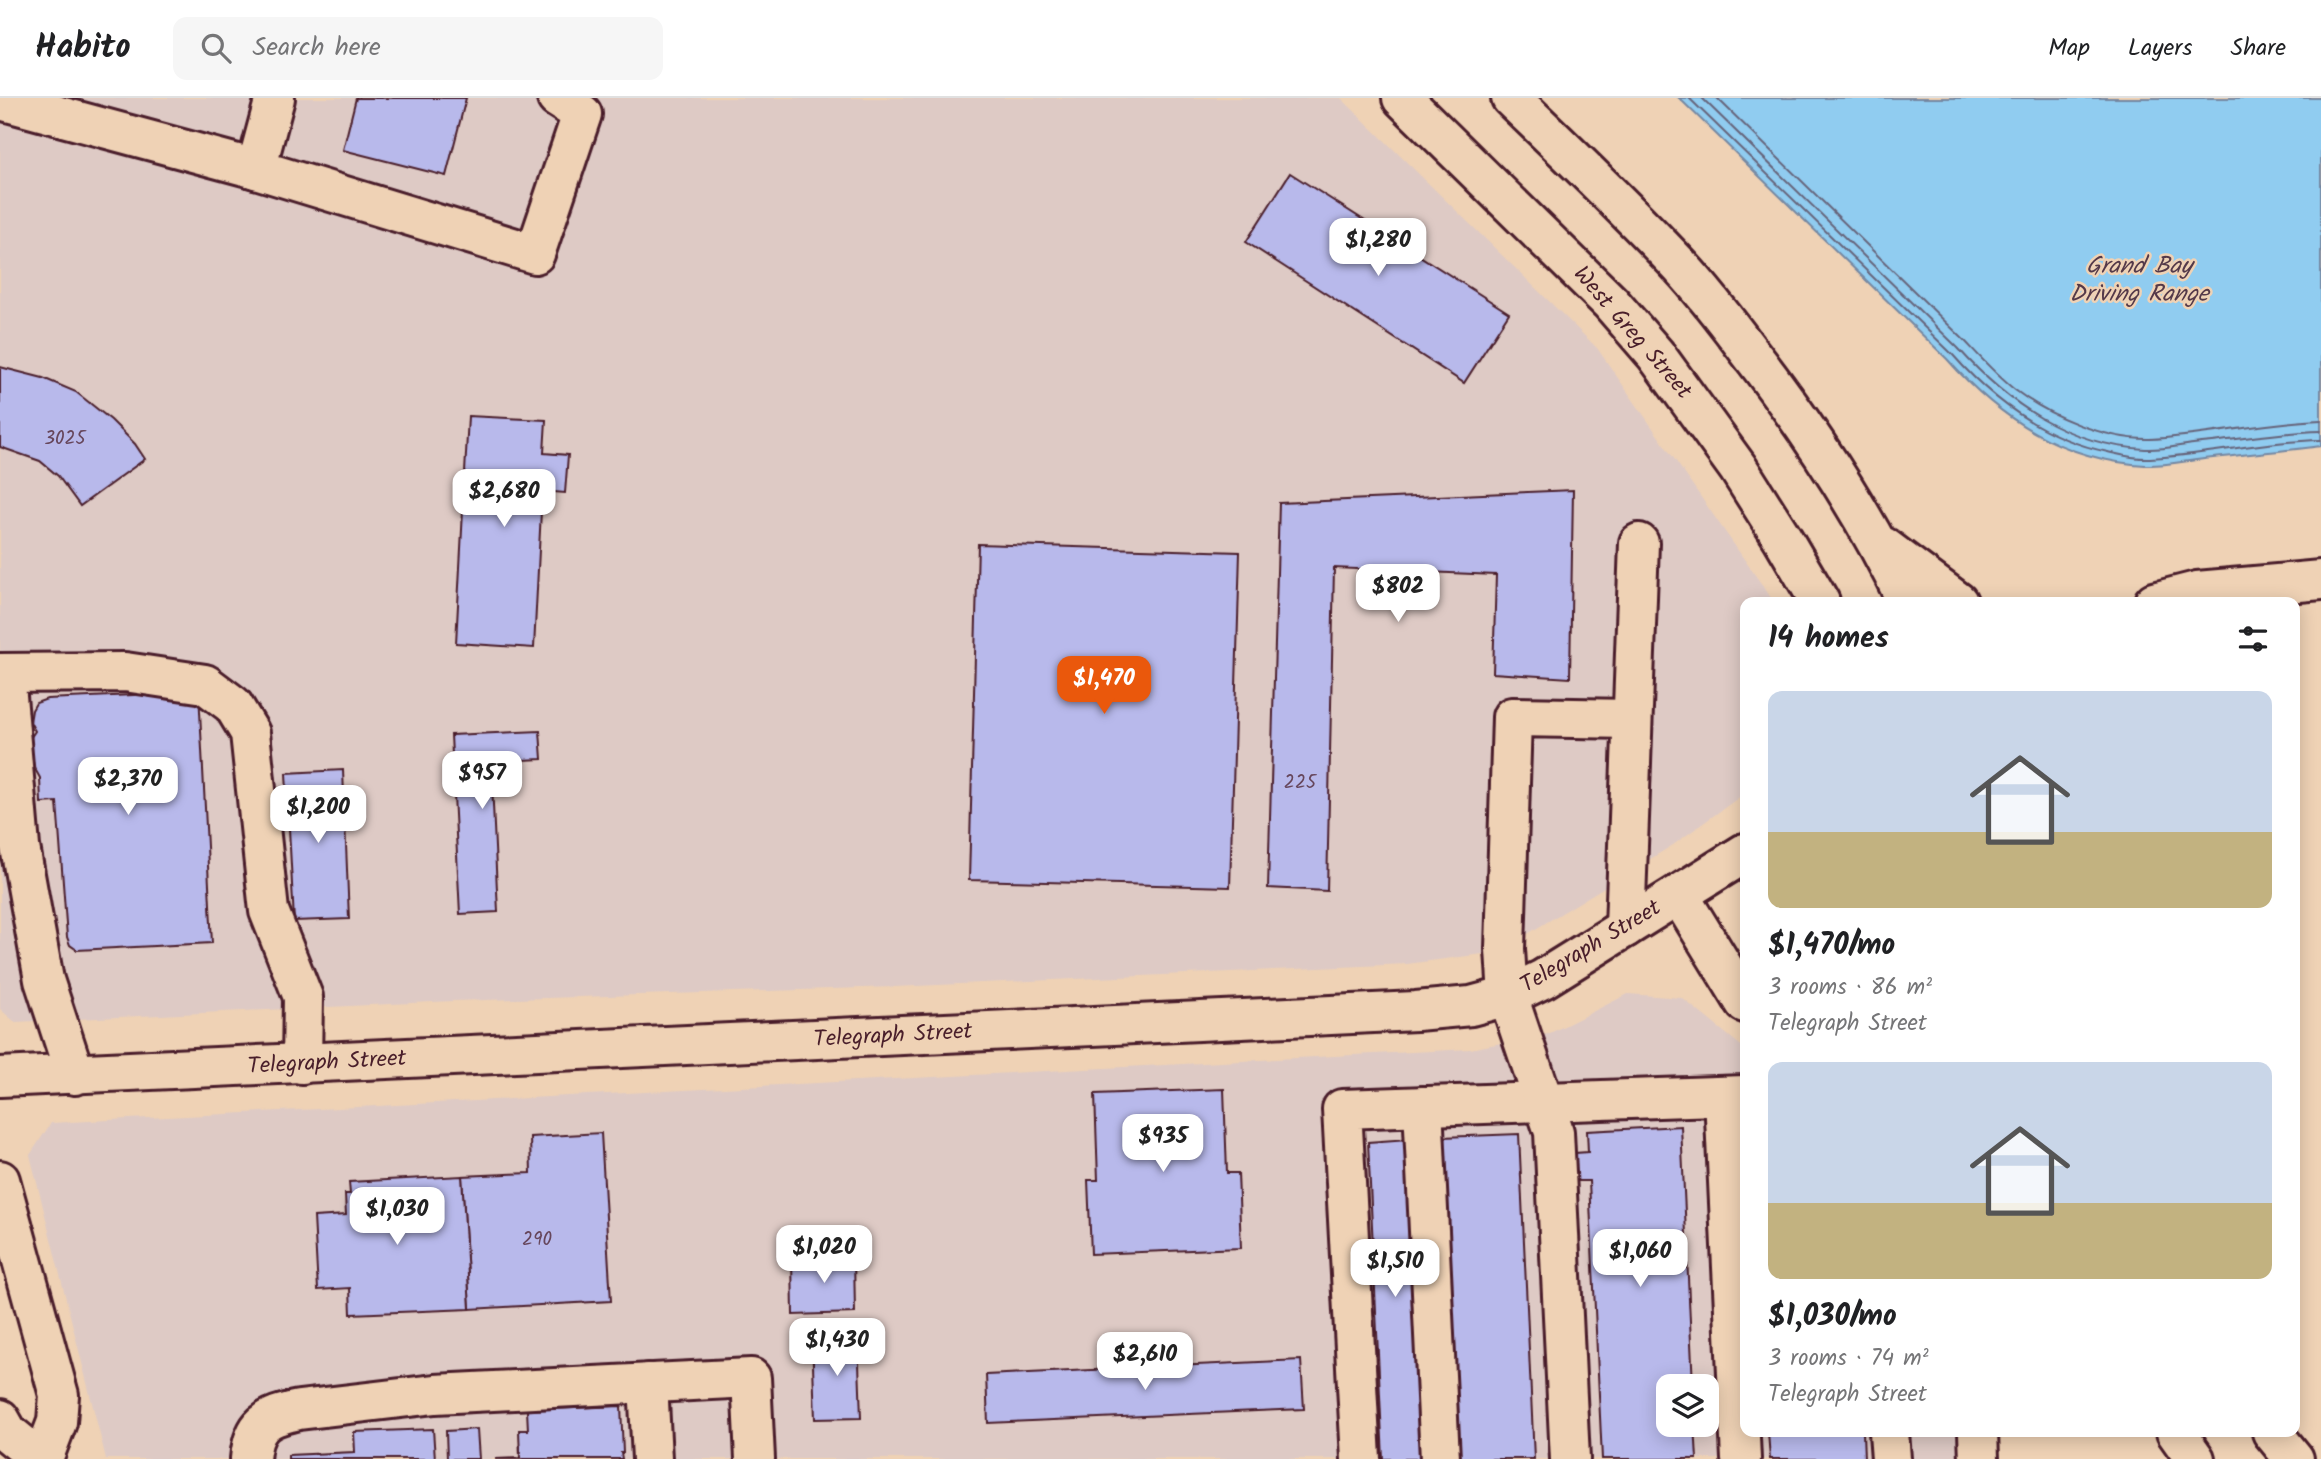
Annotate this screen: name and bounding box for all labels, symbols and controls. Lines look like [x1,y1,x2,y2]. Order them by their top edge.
search box [173,17,663,80]
text: Habito [35,22,131,75]
text: Search here [253,27,381,69]
icon: search [197,29,235,67]
text: Map [2048,29,2090,68]
text: Layers [2128,29,2192,68]
text: Share [2230,29,2286,68]
pin: $1,280 [1321,218,1435,278]
text: $1,280 [1345,223,1411,259]
water label: Grand Bay Driving Range [2069,247,2211,314]
street label: West Greg Street [1564,258,1701,409]
house number: 3025 [44,424,88,454]
pin: $2,680 [447,470,561,529]
text: $2,680 [469,474,539,510]
pin: $802 [1357,564,1439,624]
text: $802 [1372,569,1424,605]
text: 14 homes [1768,615,1889,663]
icon: filters [2234,620,2272,658]
pin: $1,470 [1047,656,1161,716]
text: $1,470 [1073,661,1135,697]
icon: home [1957,737,2083,863]
pin: $957 [441,752,523,811]
text: $957 [458,756,506,792]
pin: $2,370 [71,758,185,817]
text: $2,370 [94,762,162,798]
house number: 225 [1284,768,1318,798]
pin: $1,200 [261,786,375,845]
text: $1,200 [286,790,350,826]
street label: Telegraph Street [1514,890,1669,1003]
text: $1,470/mo [1768,922,1895,970]
text: 3 rooms · 86 m² [1768,970,1932,1006]
text: Telegraph Street [1768,1006,1927,1042]
street label: Telegraph Street [813,1014,974,1058]
street label: Telegraph Street [247,1041,408,1085]
icon: home [1957,1108,2083,1234]
pin: $935 [1122,1114,1204,1174]
text: $935 [1138,1119,1188,1155]
pin: $1,030 [340,1188,454,1247]
text: $1,030 [366,1192,428,1228]
house number: 290 [522,1225,552,1255]
pin: $1,020 [767,1226,881,1285]
text: $1,020 [792,1230,856,1266]
pin: $1,060 [1583,1230,1697,1289]
text: $1,060 [1609,1234,1671,1270]
pin: $1,510 [1338,1240,1452,1299]
text: $1,510 [1367,1244,1423,1280]
text: $1,030/mo [1768,1293,1897,1341]
pin: $1,430 [780,1318,894,1378]
text: $1,430 [805,1323,869,1359]
pin: $2,610 [1088,1332,1202,1392]
text: $2,610 [1113,1337,1177,1373]
text: 3 rooms · 74 m² [1768,1341,1929,1377]
map controls [1656,1374,1719,1437]
button: layers [1656,1374,1719,1437]
text: Telegraph Street [1768,1377,1927,1413]

